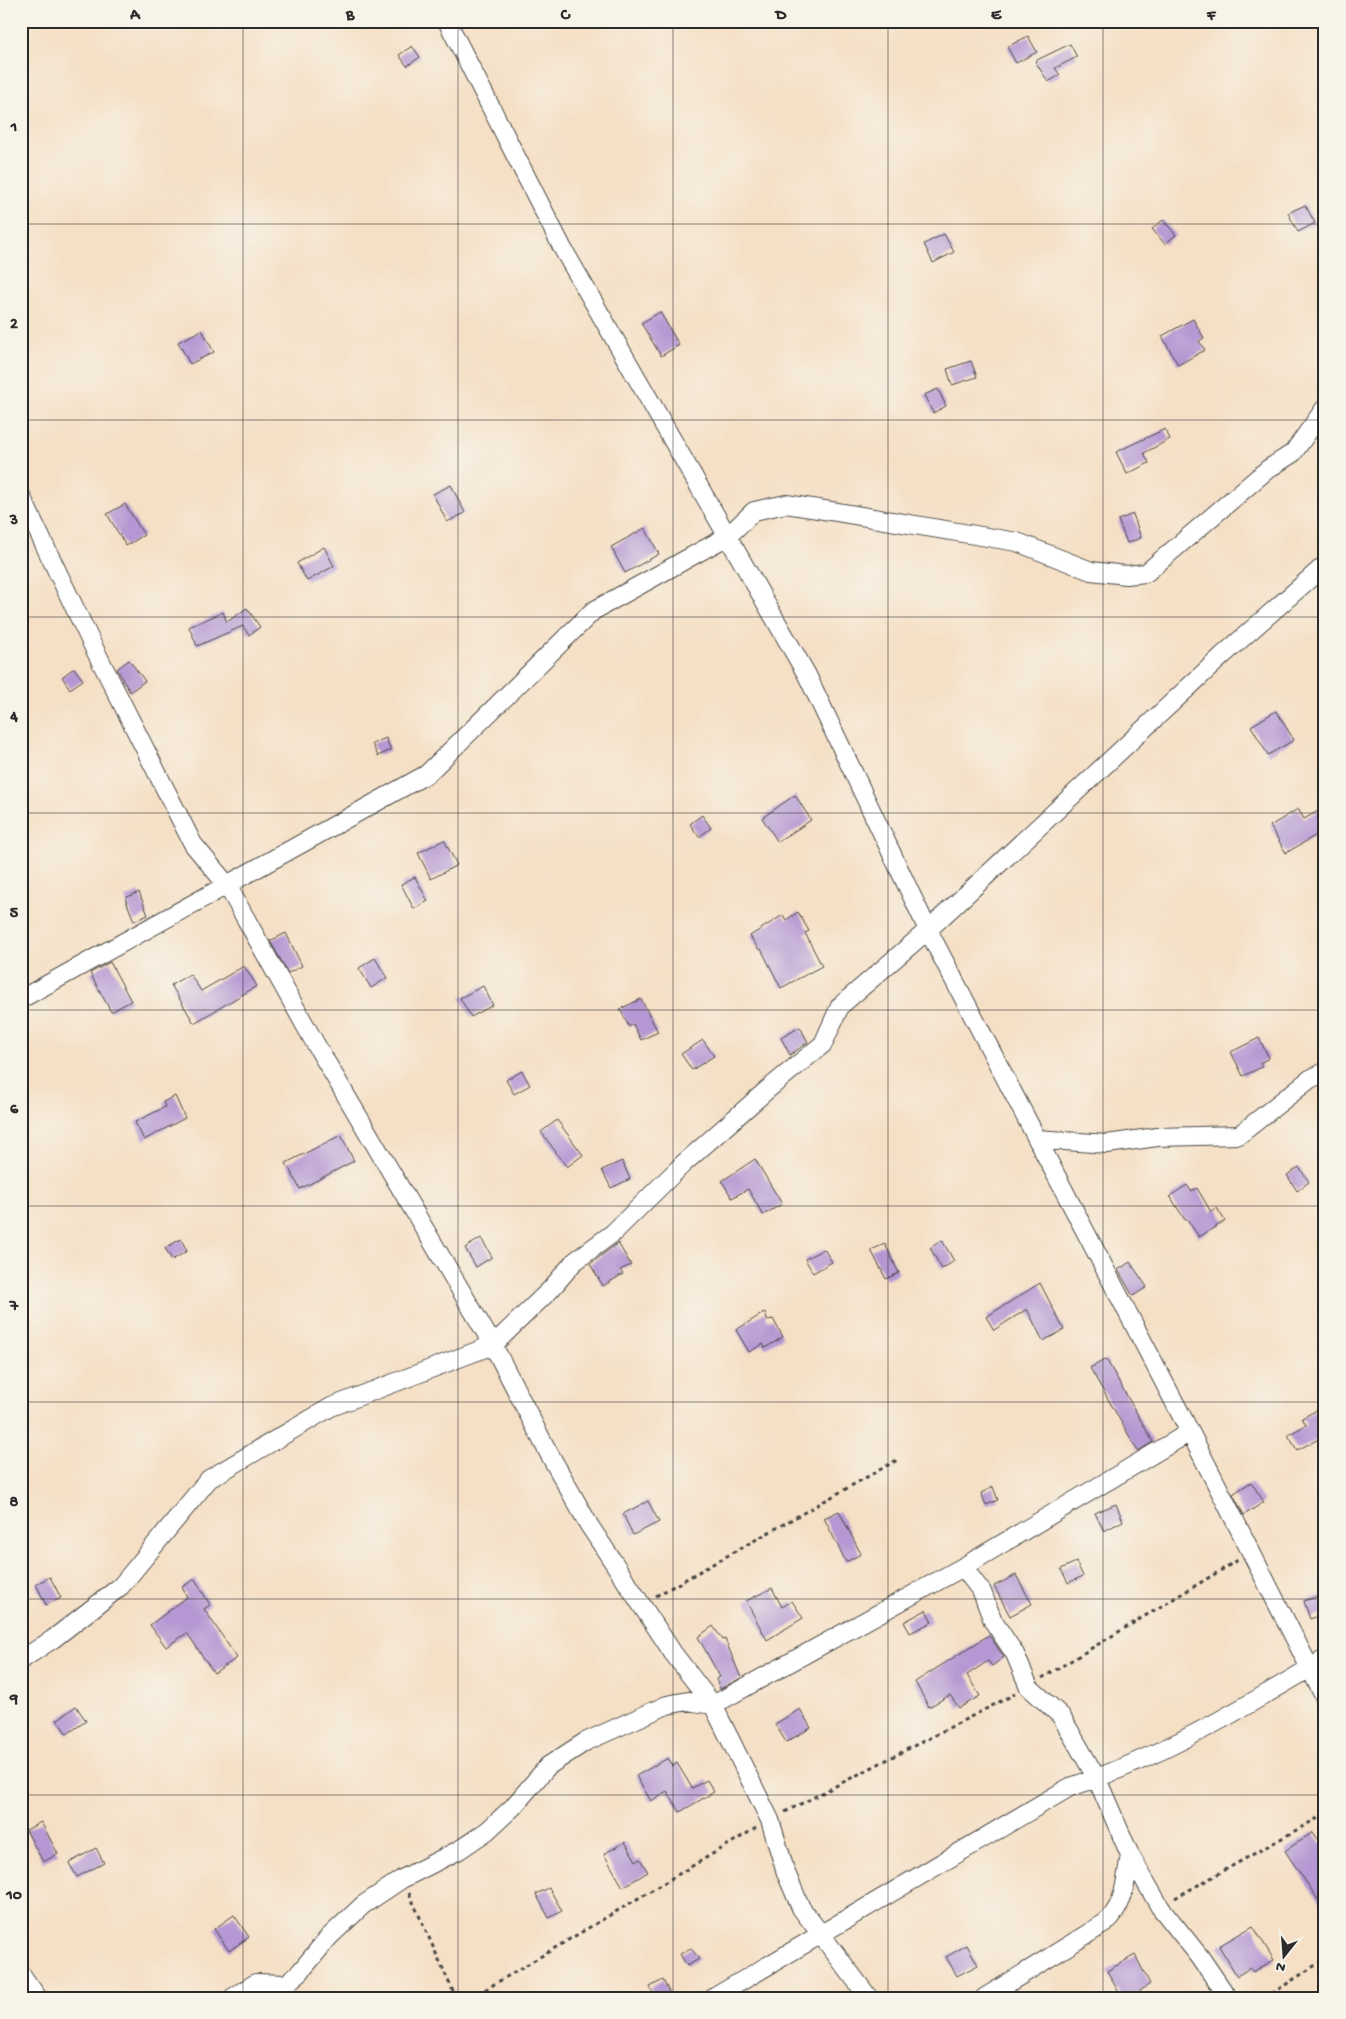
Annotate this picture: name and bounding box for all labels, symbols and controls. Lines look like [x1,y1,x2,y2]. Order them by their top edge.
text: A [129,7,141,26]
text: B [345,7,355,26]
text: C [560,7,571,26]
text: D [774,7,787,26]
text: E [991,7,1002,26]
text: F [1206,7,1217,26]
text: 1 [10,119,17,138]
text: 2 [10,316,18,335]
text: 3 [9,512,18,531]
text: 4 [9,709,18,728]
text: 5 [10,905,19,924]
text: 6 [10,1101,19,1120]
text: 7 [9,1298,19,1317]
text: 8 [10,1494,19,1513]
text: 9 [9,1691,18,1710]
text: 10 [5,1887,22,1906]
north arrow [1258,1932,1308,1982]
text: N [1274,1957,1288,1976]

